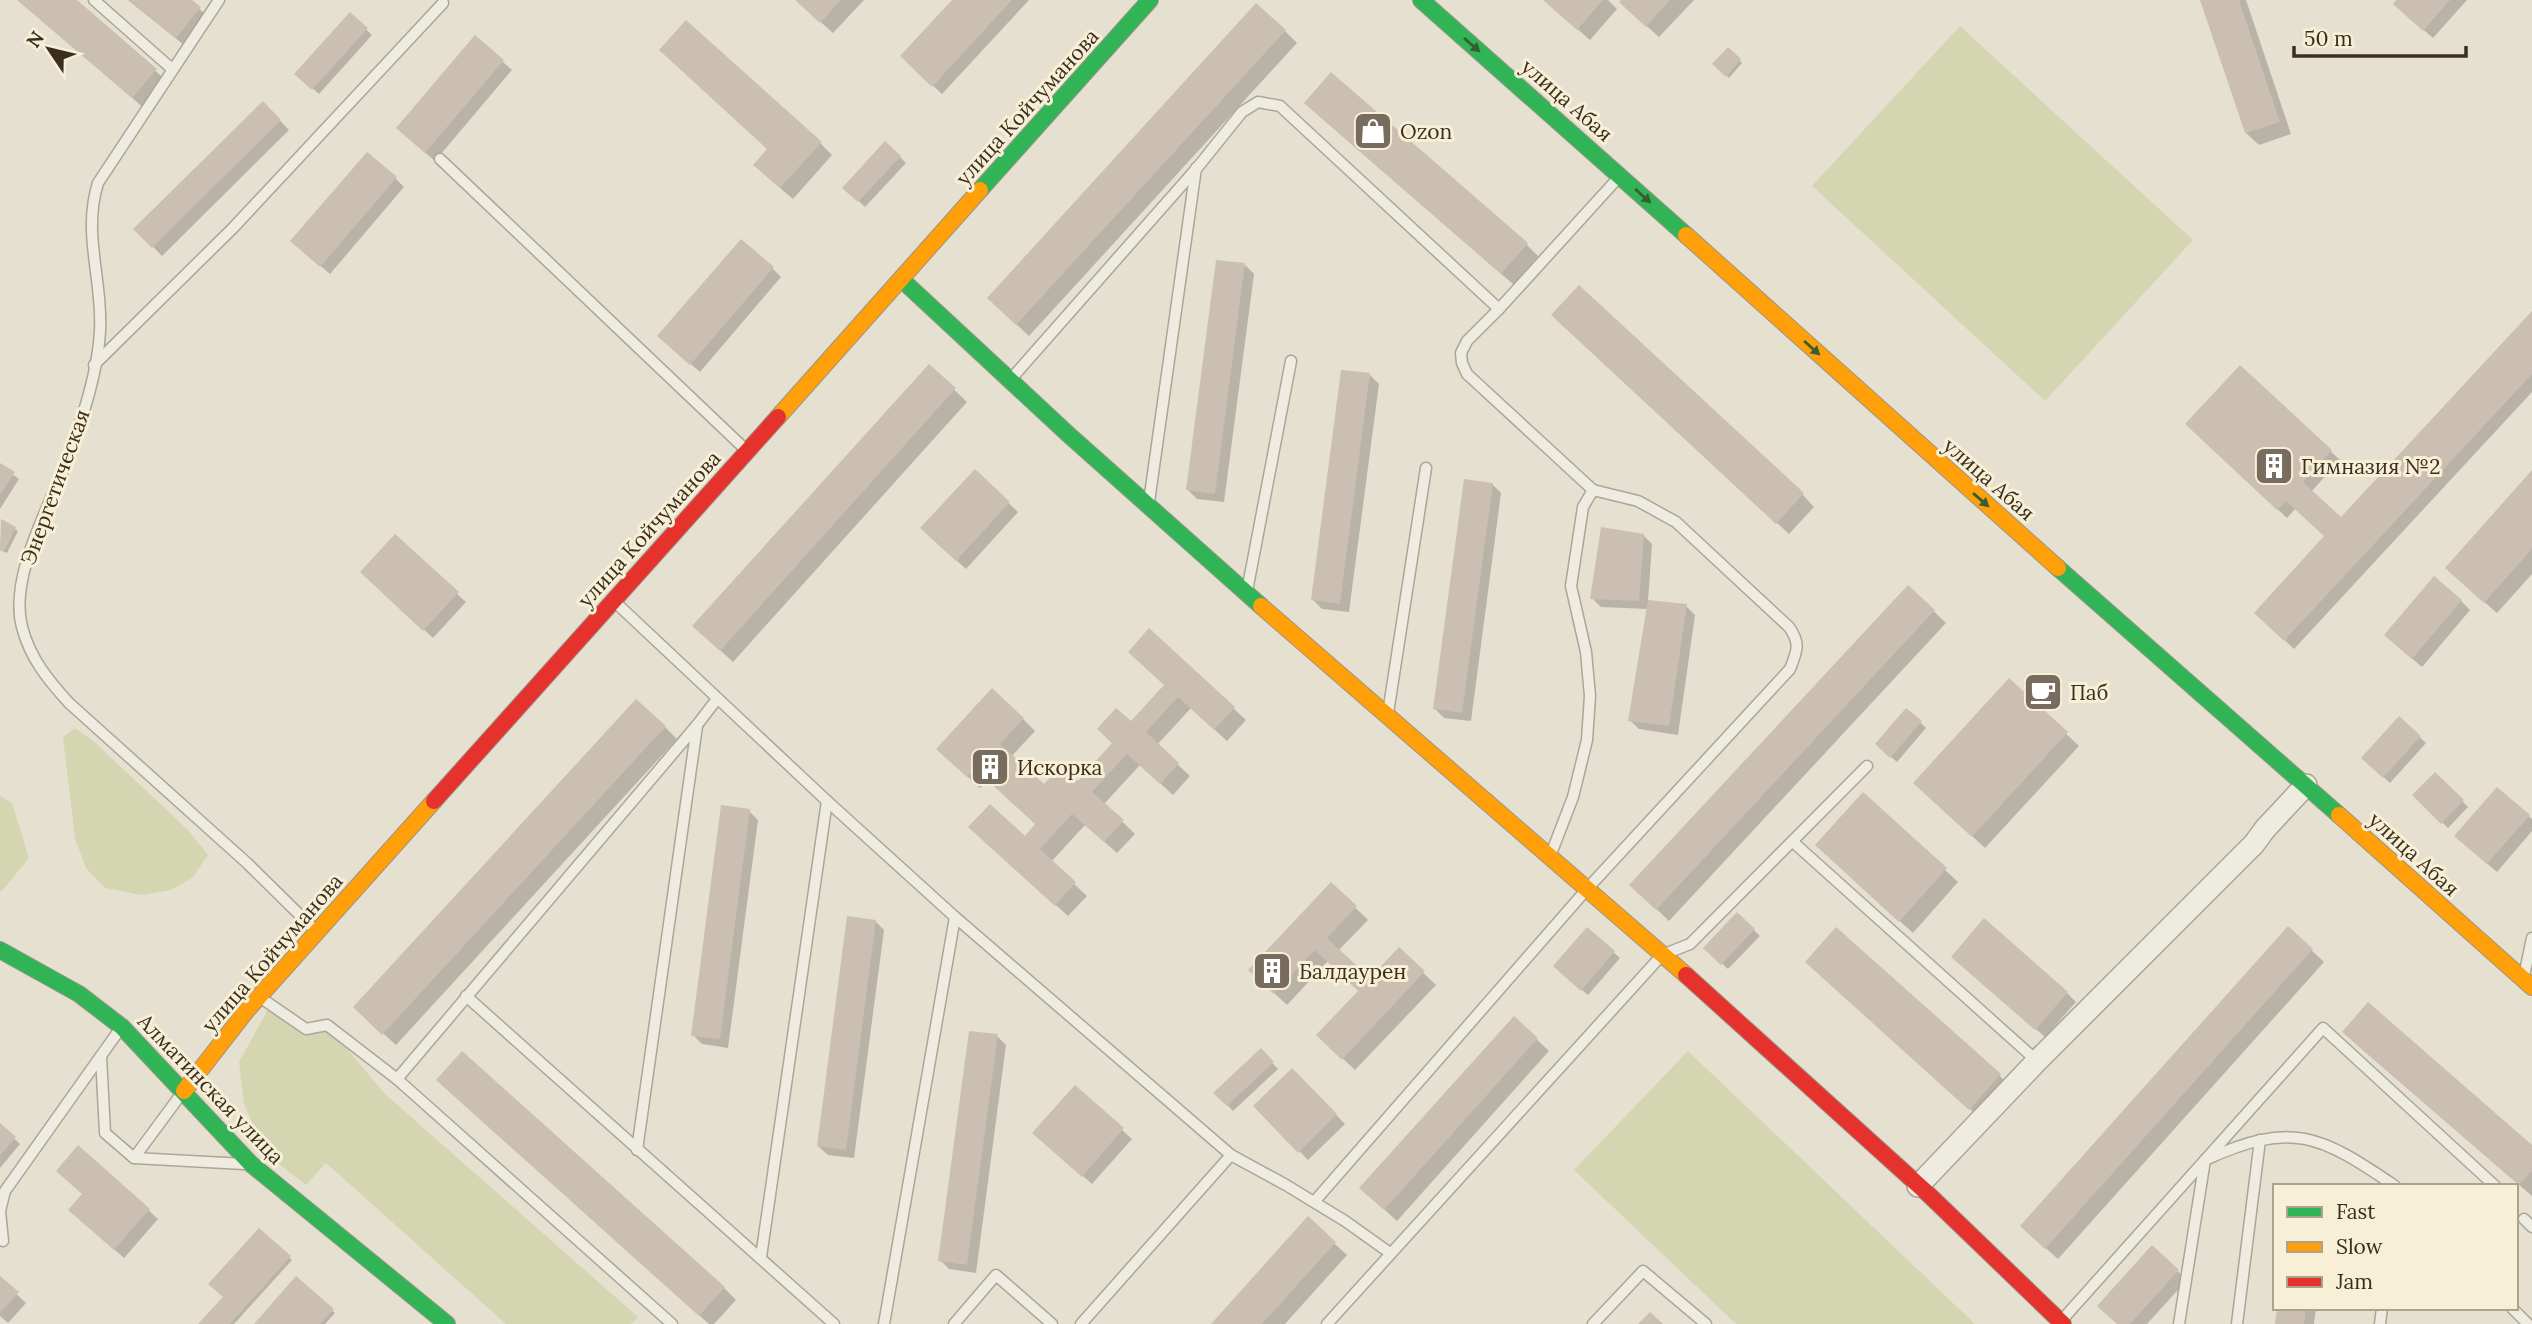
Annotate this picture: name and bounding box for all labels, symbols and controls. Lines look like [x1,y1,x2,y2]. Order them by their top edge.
north arrow [14,14,84,84]
scale bar [2294,14,2466,58]
street label: улица Койчуманова [950,23,1105,191]
text: 50 m [2304,25,2353,52]
text: N [21,26,49,52]
one-way arrow [1463,37,1481,53]
street label: улица Абая [1516,53,1618,147]
shop icon: Ozon [1352,110,1394,152]
place label: Ozon [1400,118,1453,145]
one-way arrow [1634,188,1652,204]
one-way arrow [1803,340,1821,356]
street label: Энергетическая [14,406,96,568]
street label: улица Абая [1938,432,2040,526]
street label: улица Койчуманова [572,445,727,613]
building icon: Гимназия №2 [2253,445,2295,487]
place label: Гимназия №2 [2301,453,2440,480]
one-way arrow [1972,492,1990,508]
cafe icon: Паб [2022,671,2064,713]
place label: Паб [2070,679,2108,706]
building icon: Искоркa [969,746,1011,788]
place label: Искоркa [1017,754,1103,781]
street label: улица Абая [2363,806,2465,902]
street label: улица Койчуманова [196,868,348,1038]
building icon: Балдаурен [1251,950,1293,992]
place label: Балдаурен [1299,958,1406,985]
street label: Алматинская улица [131,1007,290,1170]
legend [2273,1184,2518,1310]
text: Fast [2336,1198,2376,1225]
text: Slow [2336,1233,2383,1260]
text: Jam [2335,1268,2373,1295]

